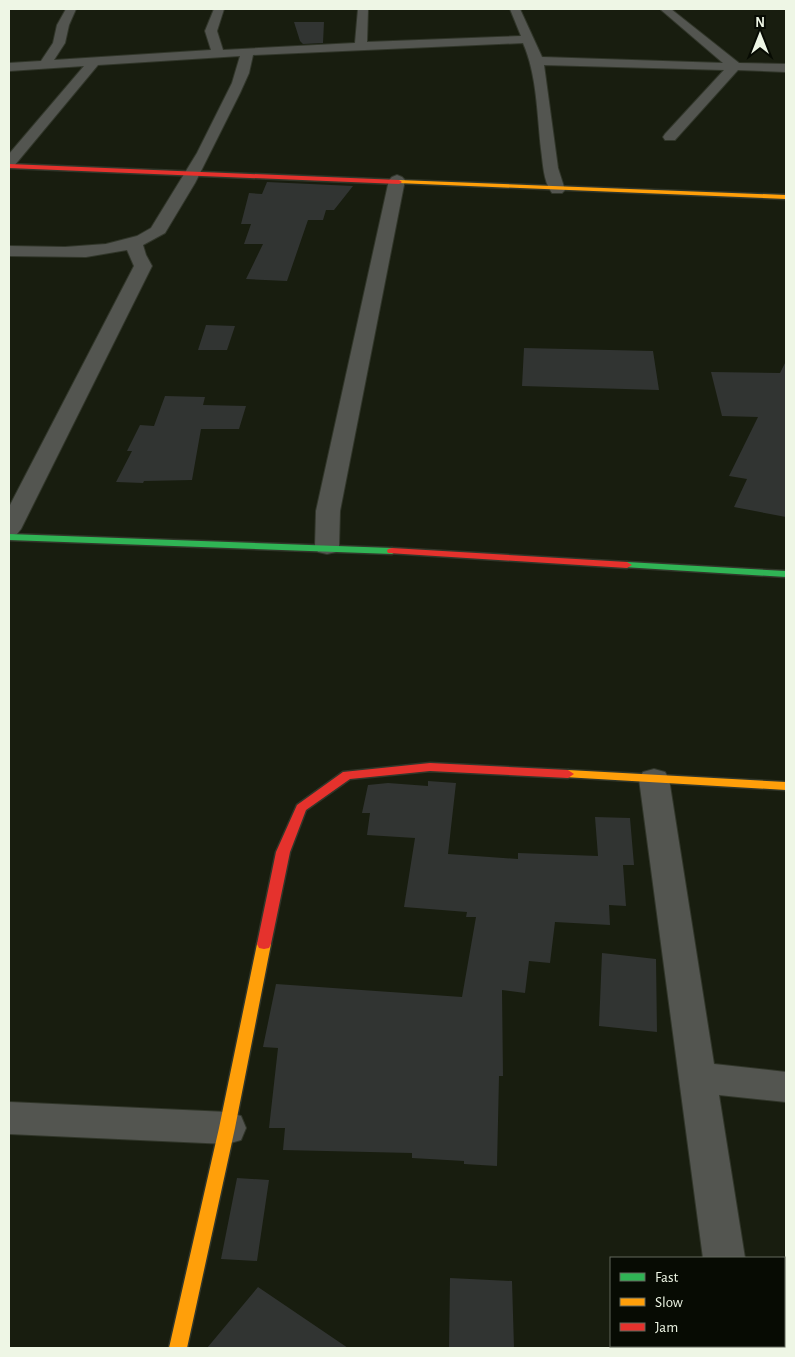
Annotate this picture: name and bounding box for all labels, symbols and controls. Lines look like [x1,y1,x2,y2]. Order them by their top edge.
north arrow [735,10,785,60]
text: N [755,16,765,30]
legend [610,1257,785,1347]
text: Fast [655,1270,679,1285]
text: Slow [655,1295,683,1310]
text: Jam [655,1320,678,1335]

